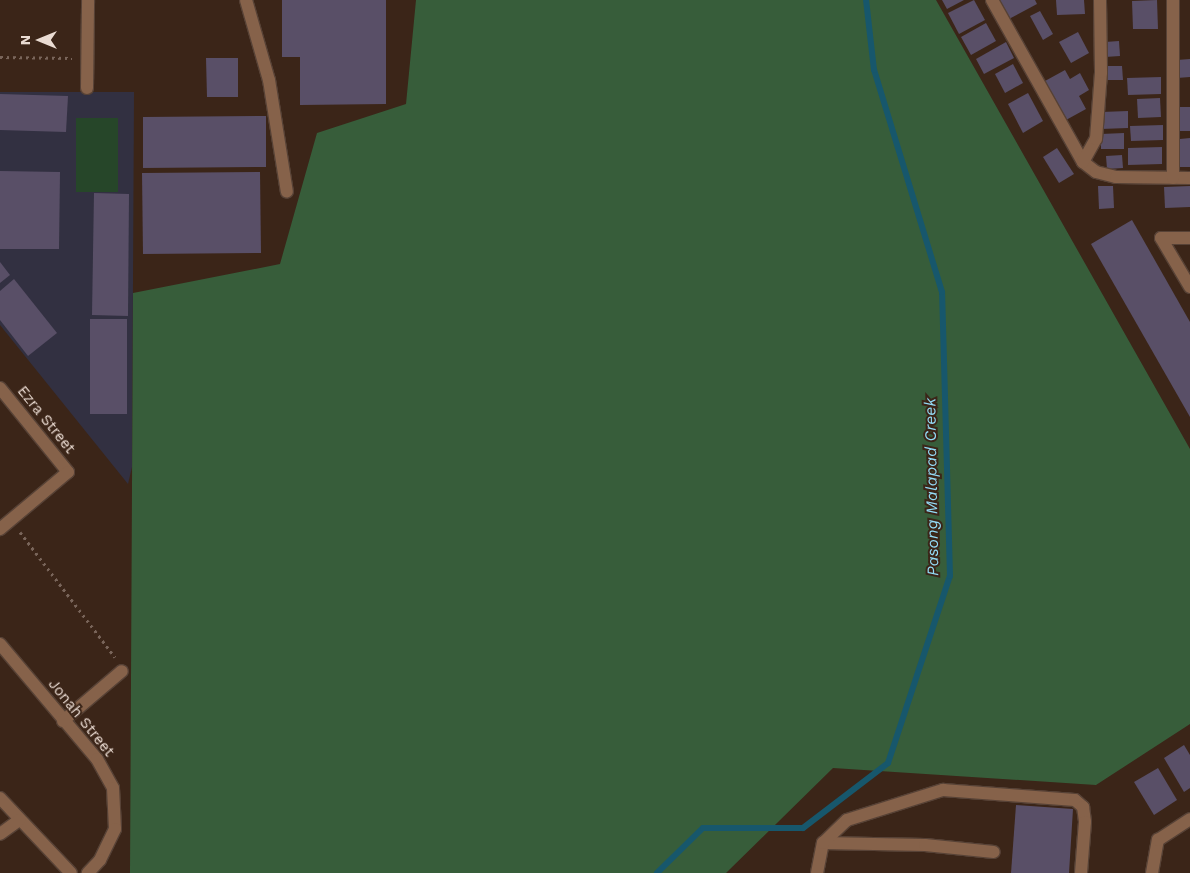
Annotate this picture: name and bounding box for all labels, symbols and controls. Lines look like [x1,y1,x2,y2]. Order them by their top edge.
north arrow [15,15,65,65]
text: N [17,35,33,45]
street label: Ezra Street [13,382,79,458]
water label: Pasong Malapad Creek [921,398,943,576]
street label: Jonah Street [44,676,118,760]

